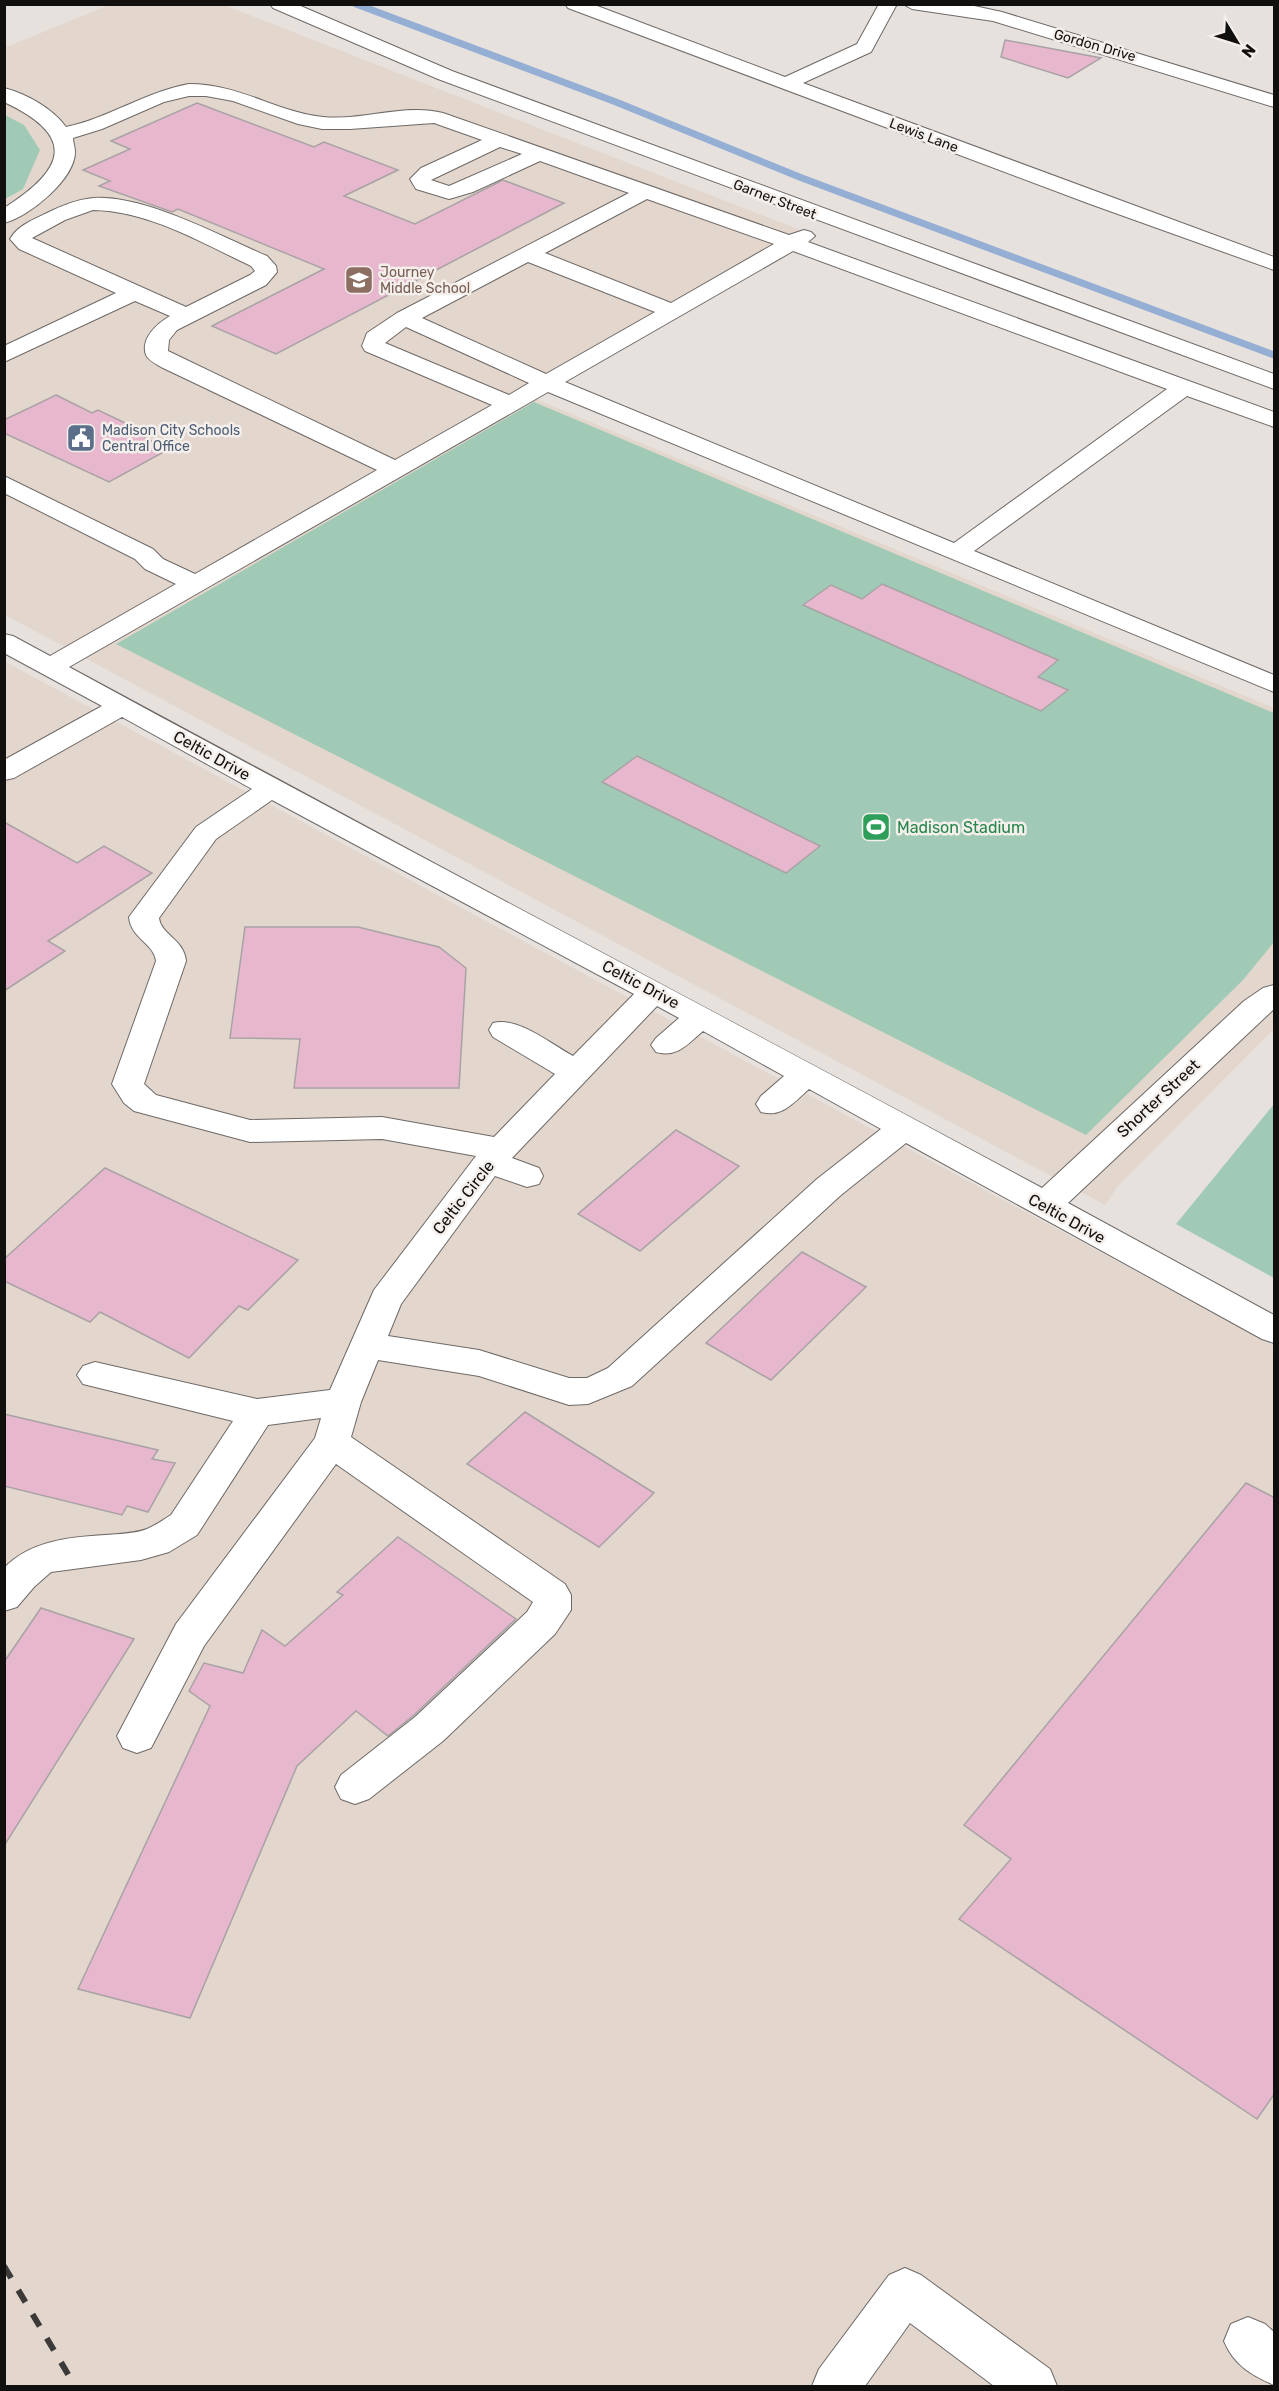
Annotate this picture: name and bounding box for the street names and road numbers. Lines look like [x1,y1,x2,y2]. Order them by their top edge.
street label: Gordon Drive [1052,26,1138,65]
street label: Lewis Lane [887,115,961,156]
street label: Garner Street [731,176,819,223]
street label: Celtic Drive [170,727,254,784]
street label: Celtic Drive [599,956,683,1013]
street label: Shorter Street [1113,1055,1204,1141]
street label: Celtic Circle [429,1157,498,1238]
street label: Celtic Drive [1025,1190,1109,1247]

